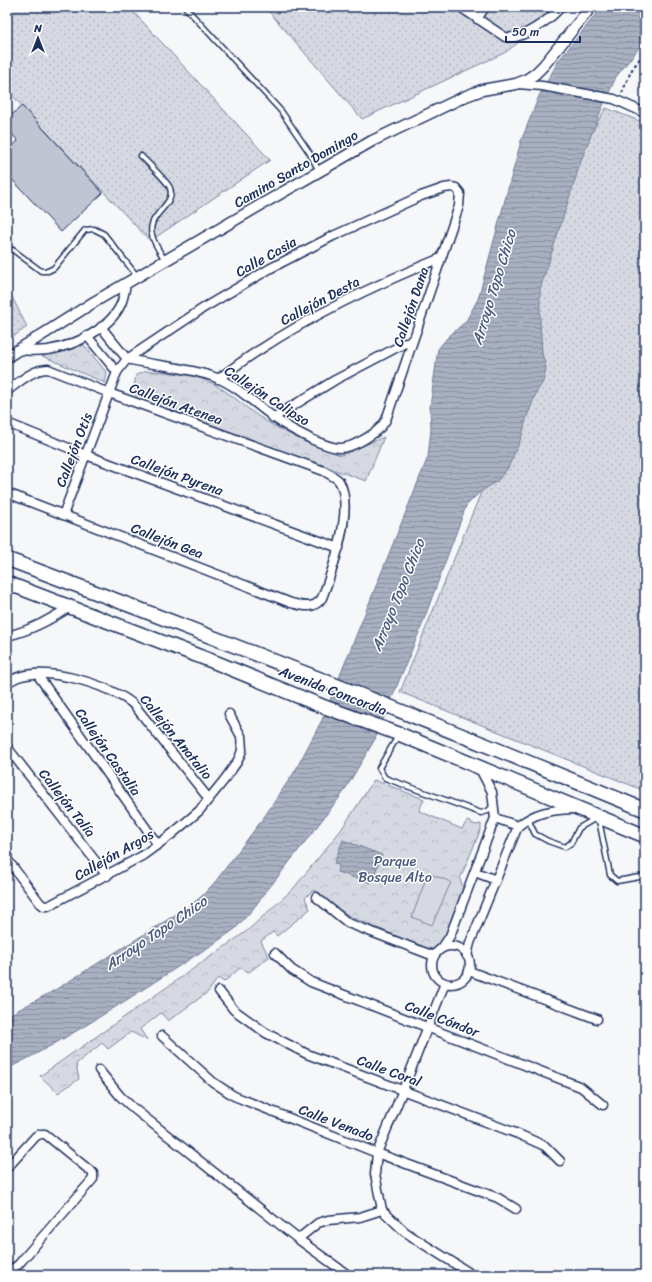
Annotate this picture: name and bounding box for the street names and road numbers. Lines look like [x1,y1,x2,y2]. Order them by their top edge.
street label: Camino Santo Domingo [229,123,363,215]
street label: Calle Casia [231,229,302,284]
street label: Callejón Dana [386,264,436,350]
street label: Callejón Desta [275,269,365,333]
street label: Callejón Calipso [219,359,315,433]
street label: Callejón Atenea [126,376,226,432]
street label: Callejón Otis [48,409,100,491]
street label: Callejón Pyrena [127,447,228,504]
street label: Callejón Gea [127,516,207,566]
street label: Avenida Concordia [274,659,391,723]
street label: Callejón Anatalio [133,688,219,786]
street label: Callejón Castalia [68,703,148,801]
street label: Callejón Talía [32,763,102,843]
street label: Callejón Argos [69,822,159,888]
street label: Calle Cóndor [401,993,484,1045]
street label: Calle Coral [353,1048,426,1095]
street label: Calle Venado [295,1097,377,1149]

